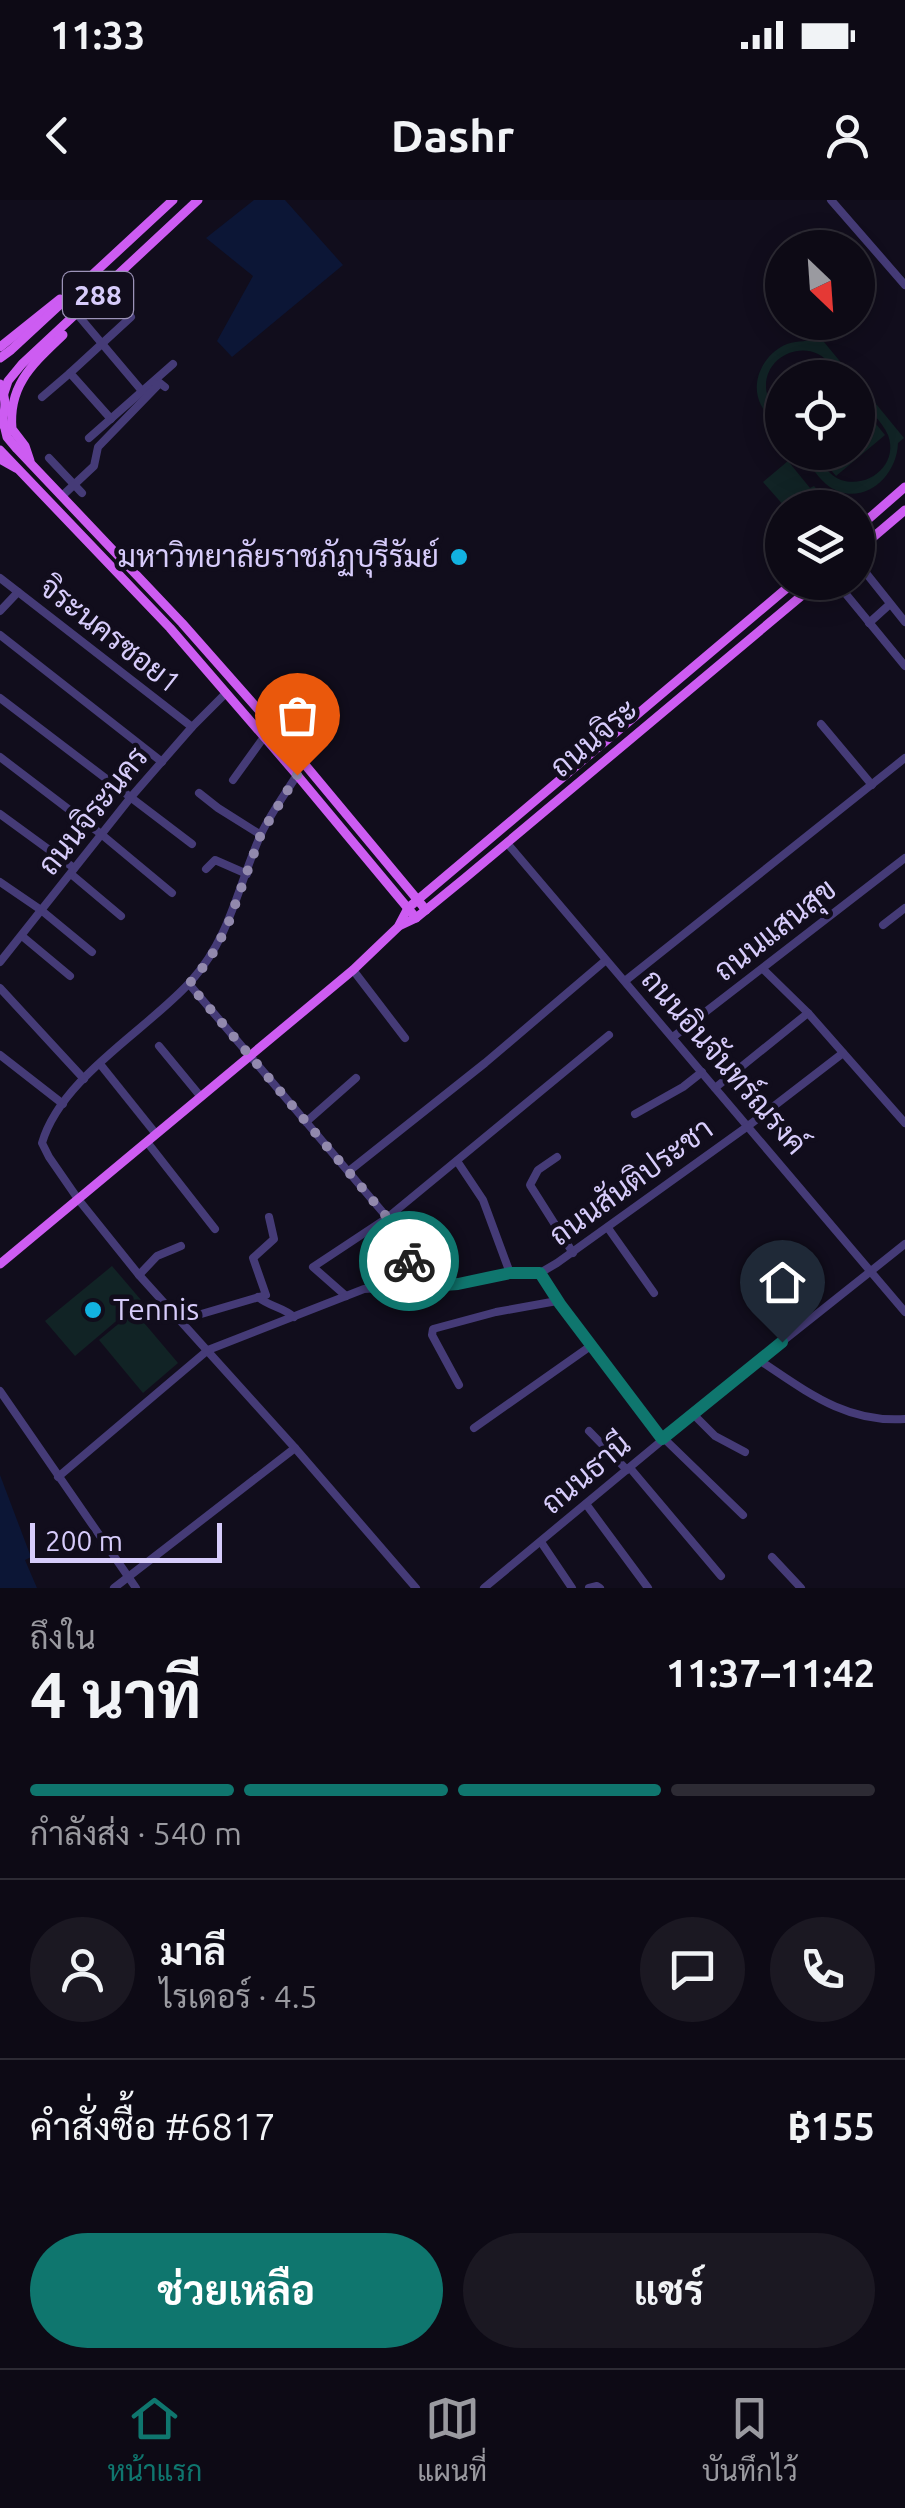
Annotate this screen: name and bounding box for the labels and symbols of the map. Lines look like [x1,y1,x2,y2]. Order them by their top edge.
north arrow [765,230,875,340]
road number: 288 [63,272,133,318]
place label: มหาวิทยาลัยราชภัฏบุรีรัมย์ [118,537,439,578]
marker: มหาวิทยาลัยราชภัฏบุรีรัมย์ [448,546,470,568]
street label: จิระนครซอย1 [34,569,188,700]
pin [255,673,340,776]
street label: ถนนจิระ [543,691,644,783]
street label: ถนนจิระนคร [30,740,154,881]
street label: ถนนแสนสุข [707,871,845,991]
street label: ถนนอินจันทร์ณรงค์ [635,961,816,1161]
street label: ถนนสันติประชา [542,1110,719,1252]
courier [359,1211,459,1311]
pin [740,1240,825,1343]
place label: Tennis [113,1292,199,1326]
marker: Tennis [82,1299,104,1321]
street label: ถนนธานี [533,1426,637,1520]
scale bar [30,1518,222,1562]

